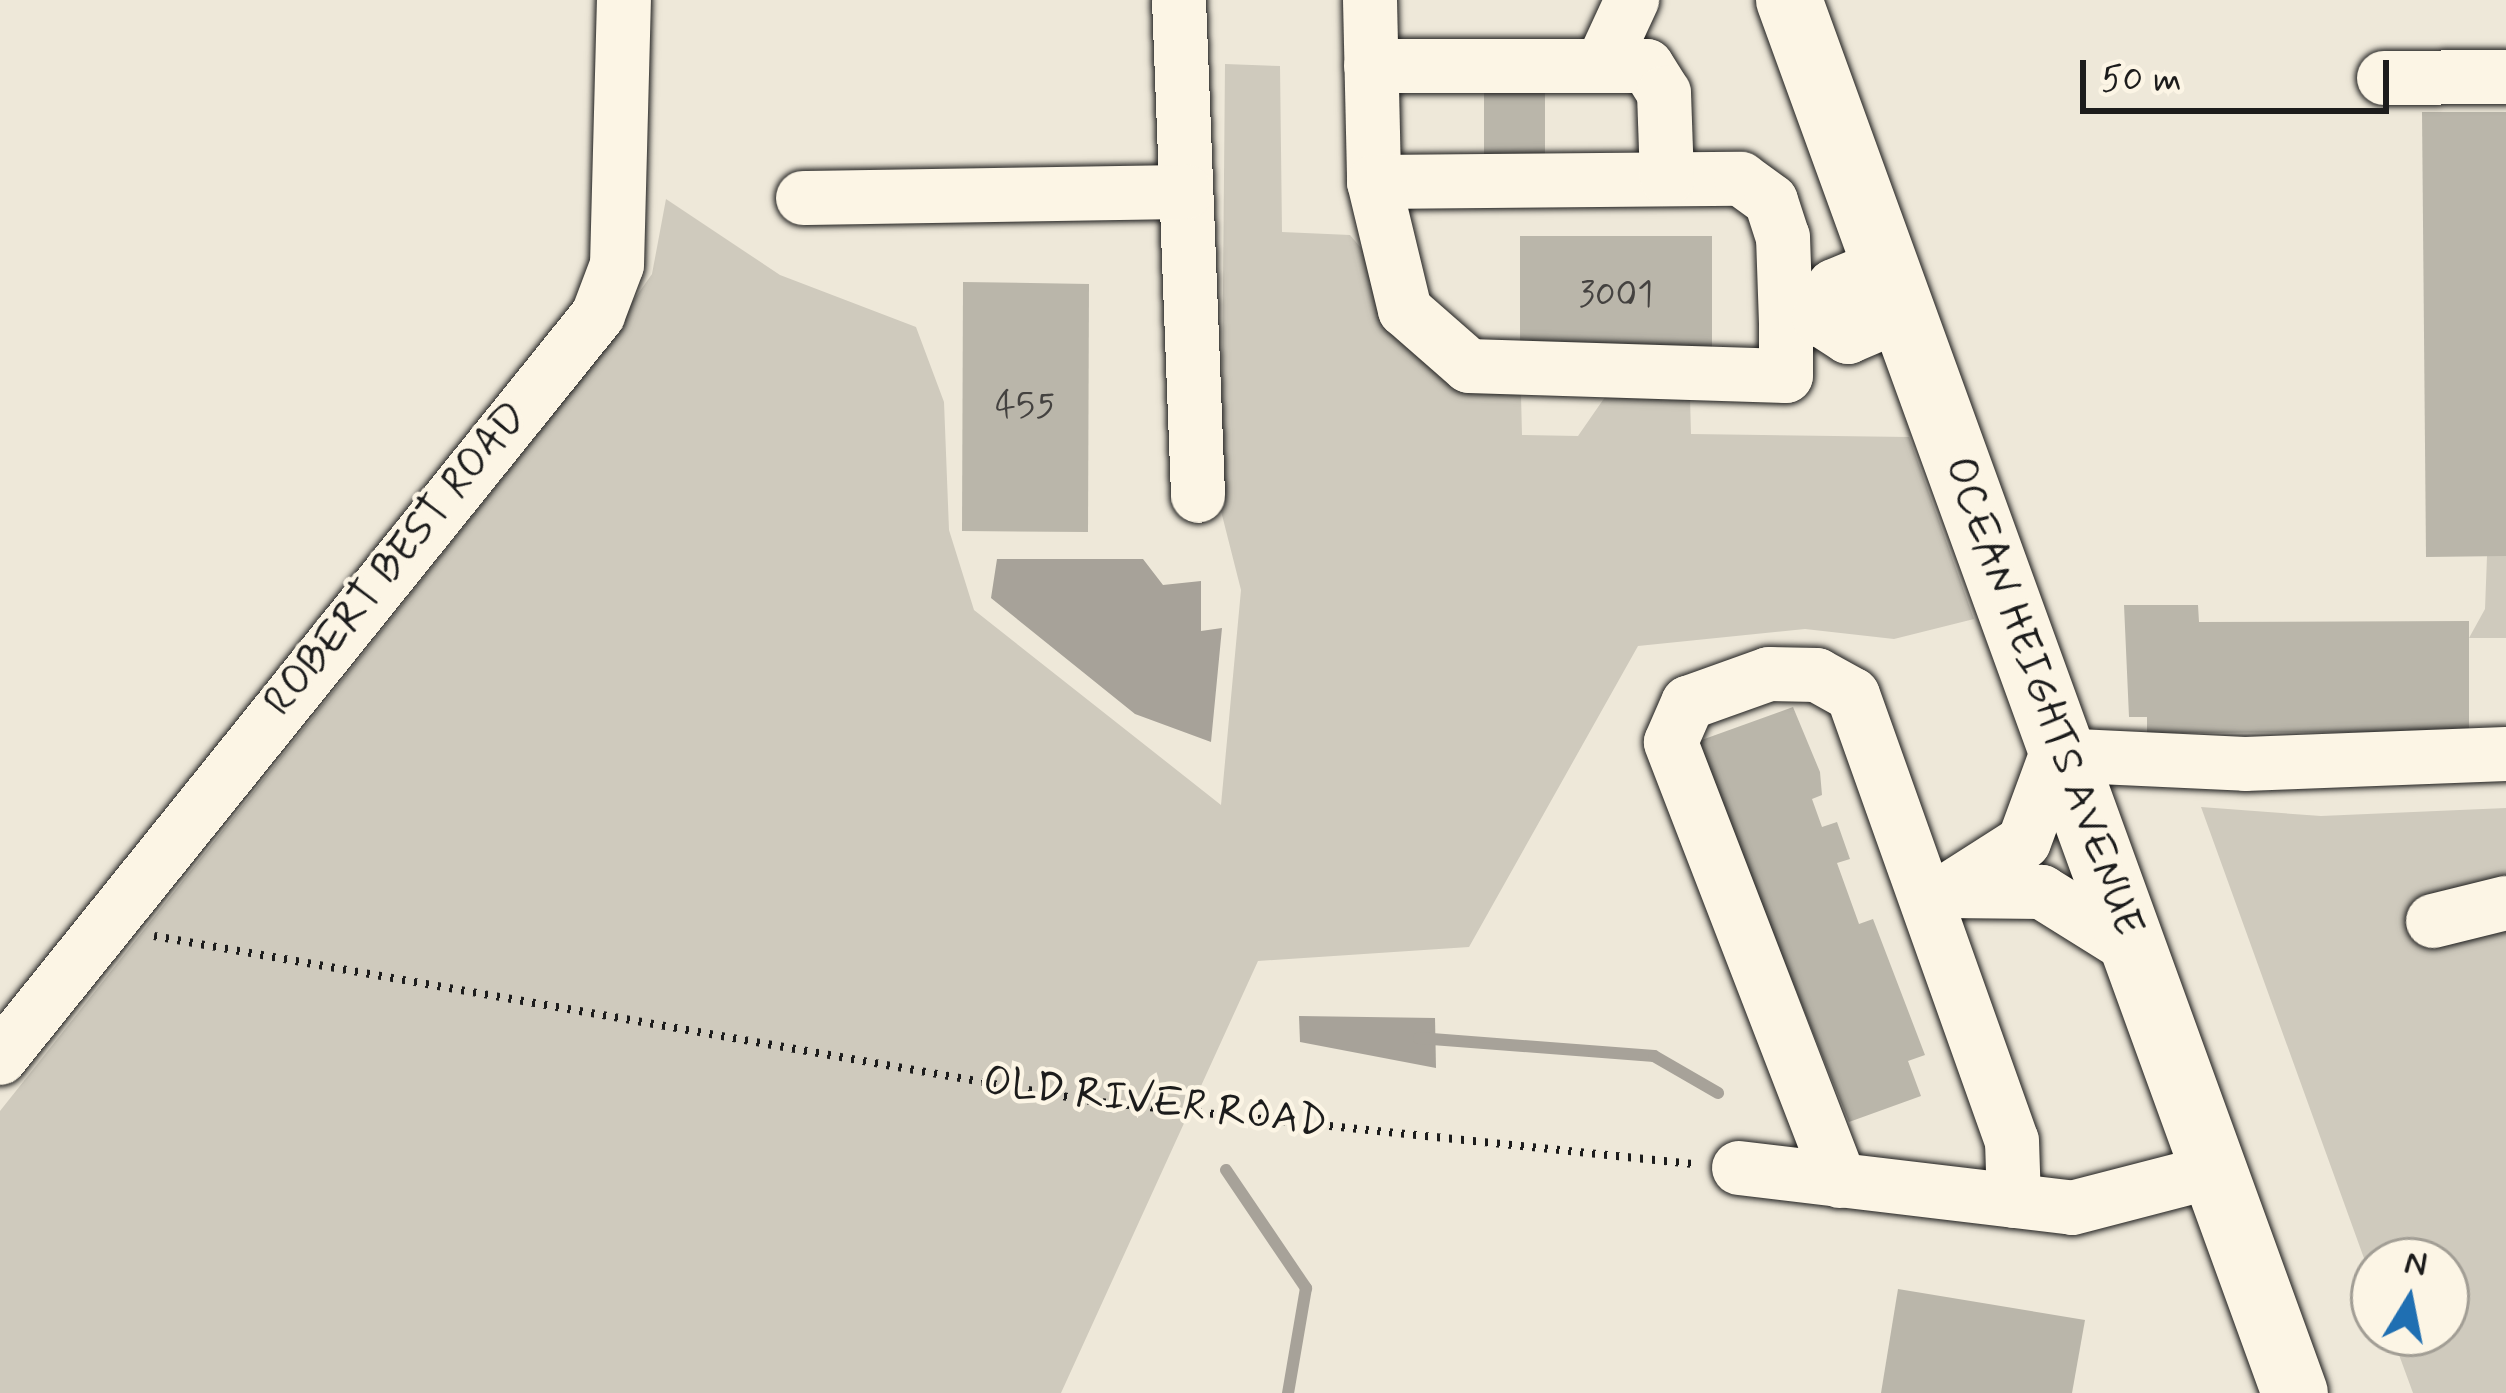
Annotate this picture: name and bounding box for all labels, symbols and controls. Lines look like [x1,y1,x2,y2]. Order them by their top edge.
scale bar [2086,36,2395,110]
text: 50 m [2101,57,2182,104]
house number: 3001 [1579,274,1653,318]
house number: 455 [995,385,1055,429]
street label: ROBERT BEST ROAD [255,393,539,727]
street label: OCEAN HEIGHTS AVENUE [1931,450,2153,944]
street label: OLD RIVER ROAD [982,1057,1328,1149]
north arrow [2350,1237,2470,1357]
text: N [2401,1241,2430,1288]

